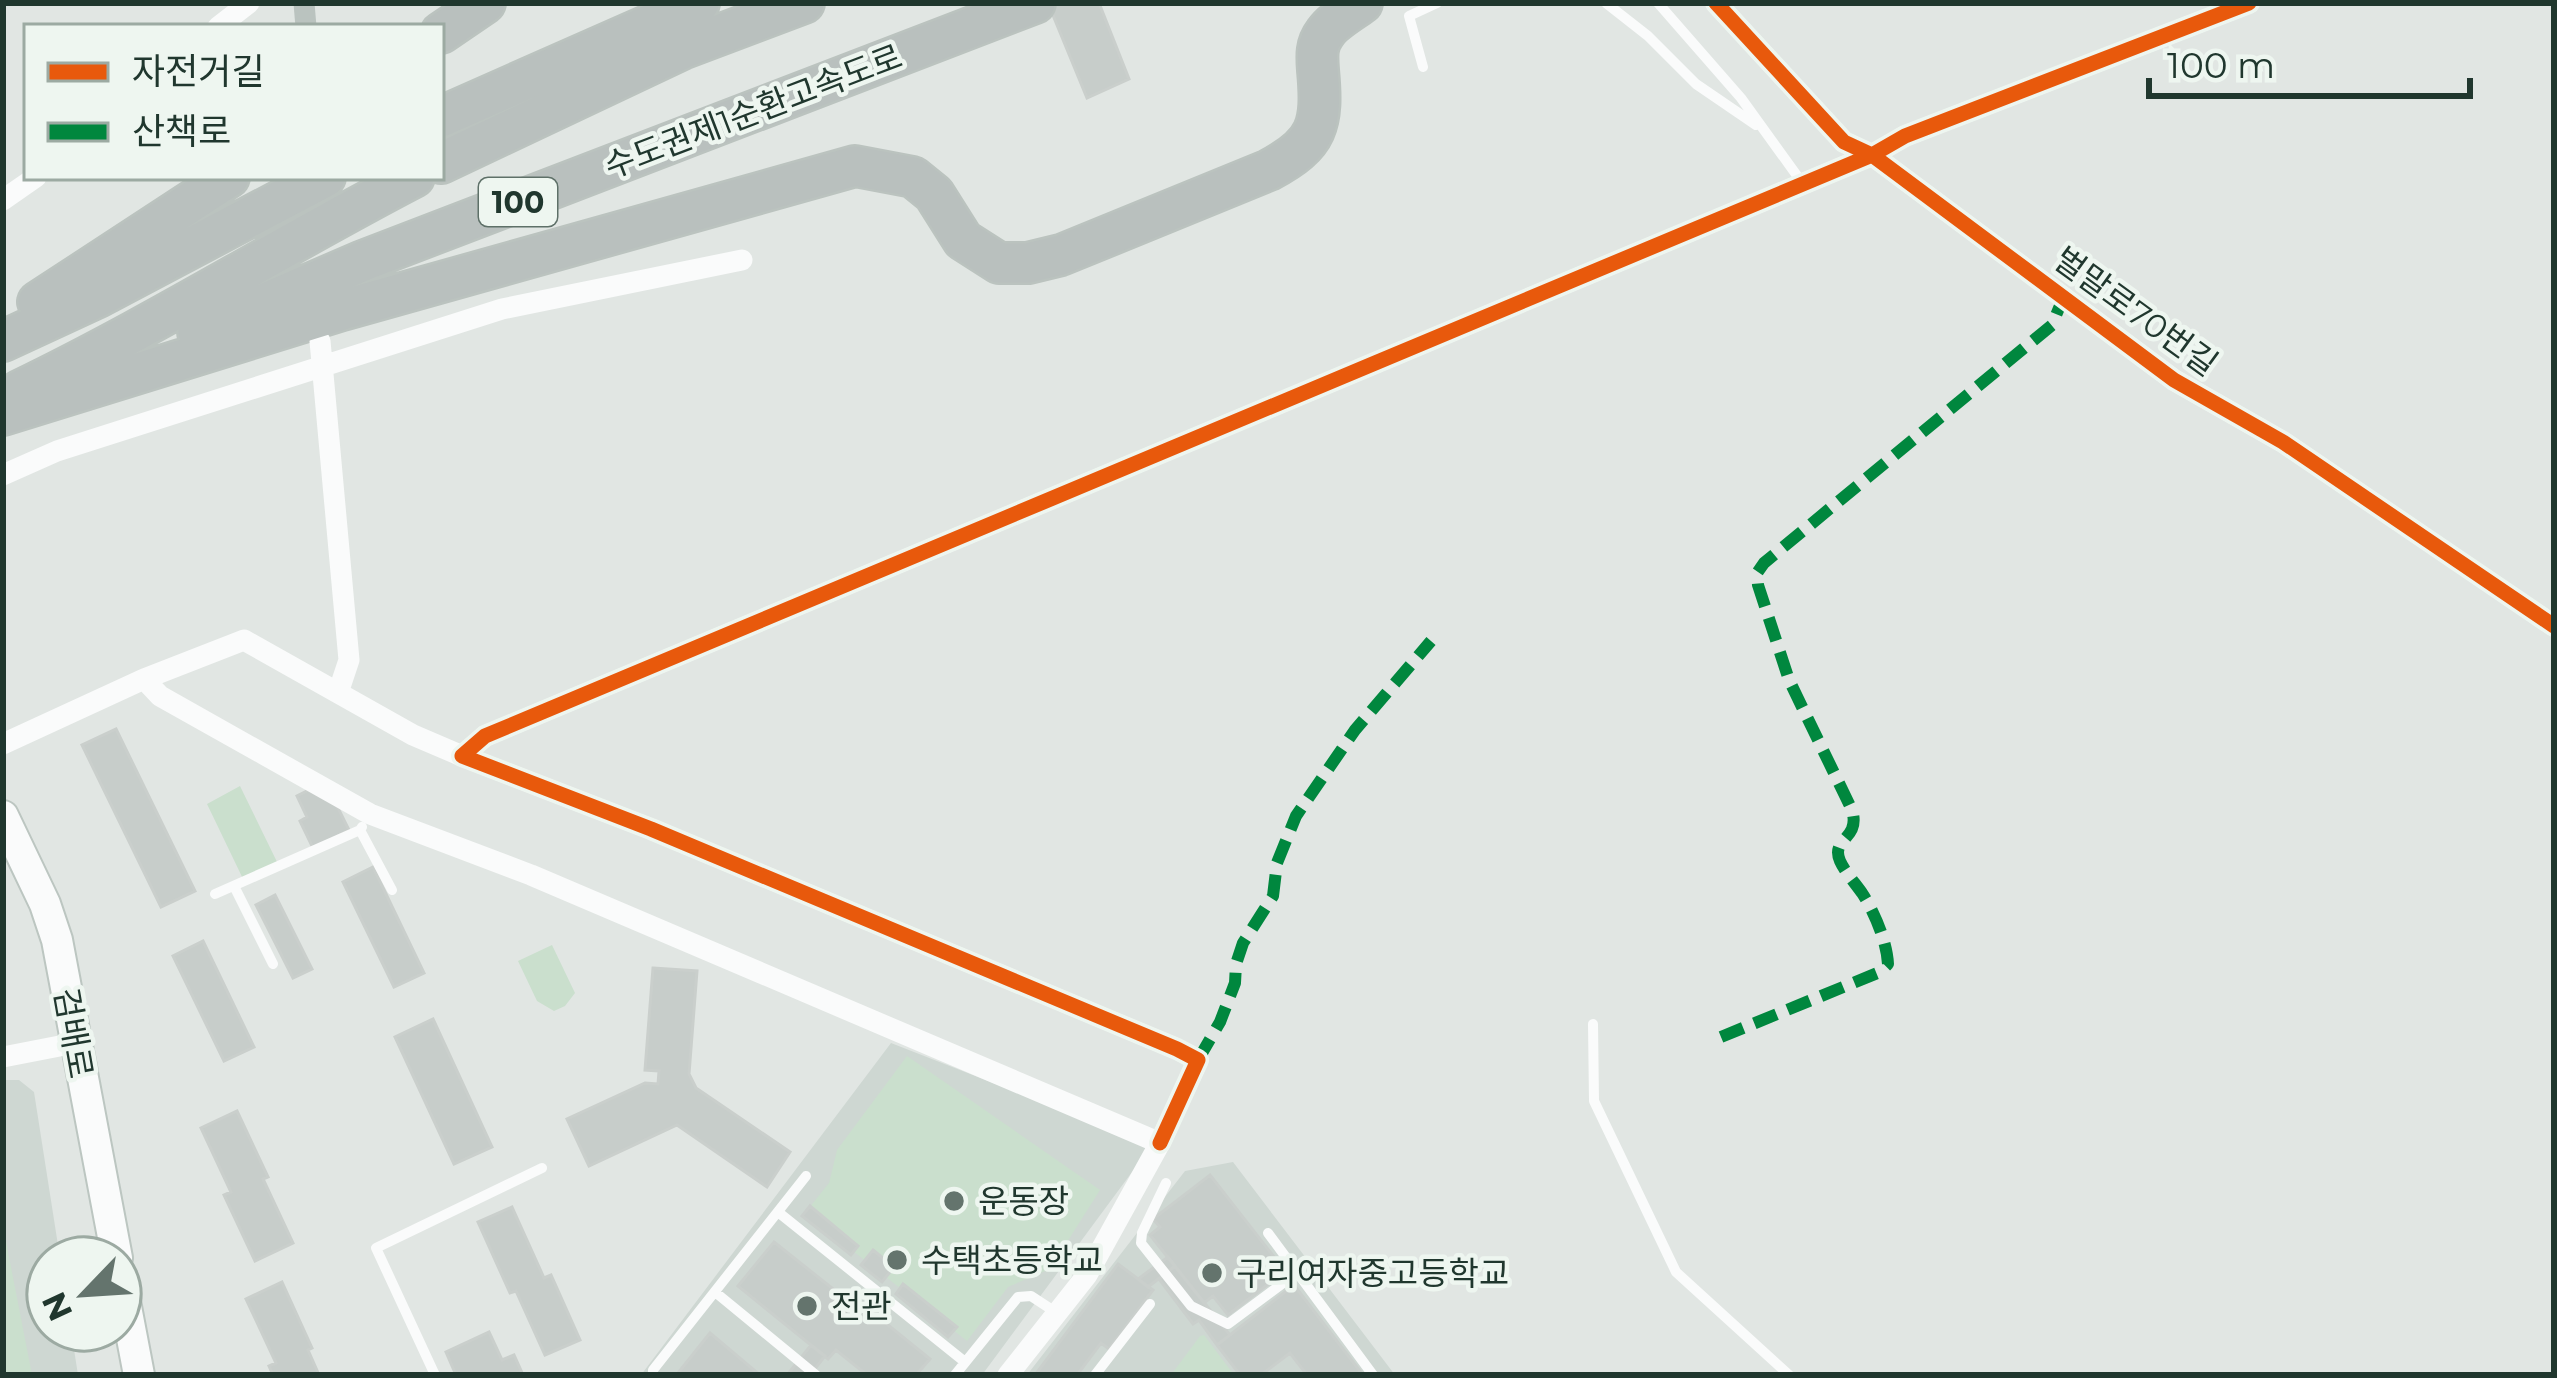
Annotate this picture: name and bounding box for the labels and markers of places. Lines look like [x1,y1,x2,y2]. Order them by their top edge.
place label: 운동장 [978,1181,1069,1221]
marker: 운동장 [941,1188,967,1214]
place label: 수택초등학교 [921,1240,1103,1280]
marker: 수택초등학교 [884,1247,910,1273]
place label: 구리여자중고등학교 [1236,1253,1509,1293]
marker: 구리여자중고등학교 [1199,1260,1225,1286]
place label: 전관 [831,1286,892,1326]
marker: 전관 [794,1293,820,1319]

